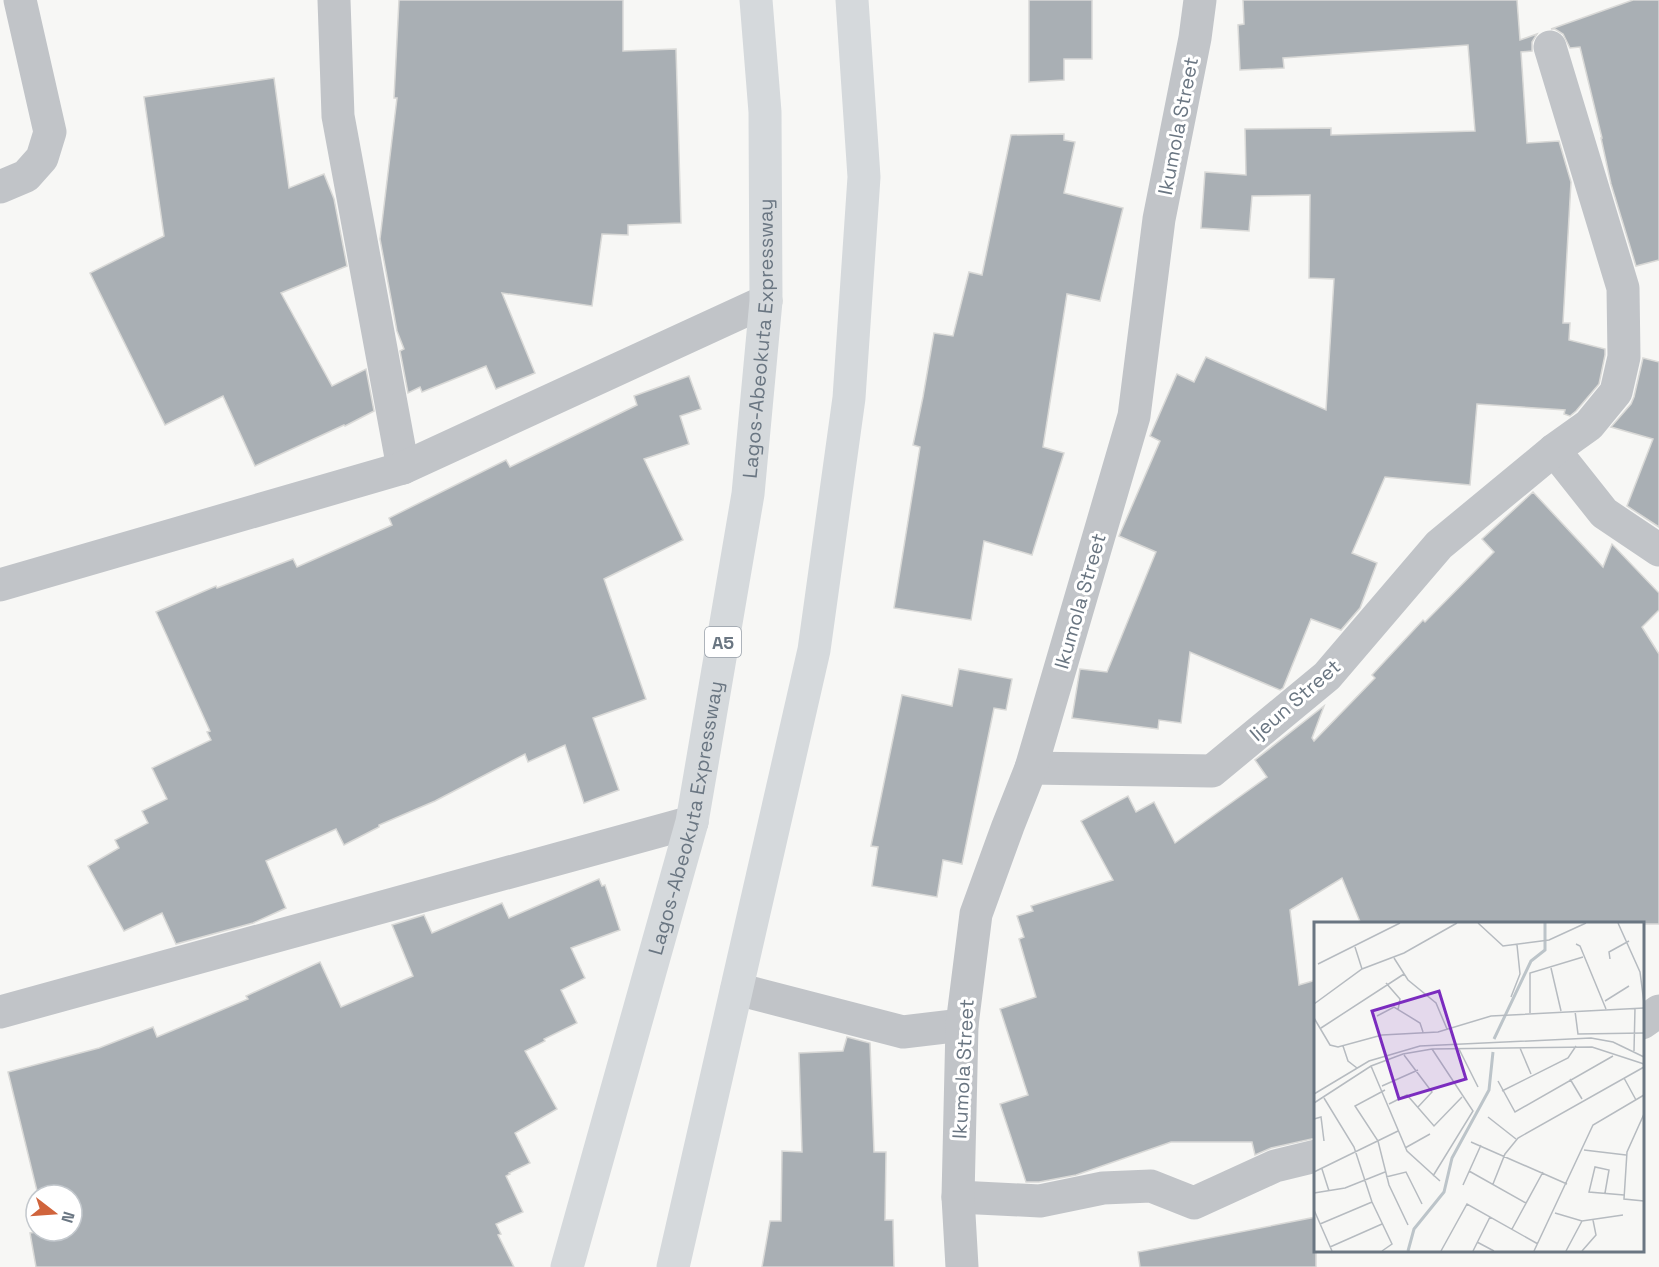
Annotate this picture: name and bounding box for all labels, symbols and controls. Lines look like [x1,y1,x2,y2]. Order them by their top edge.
street label: Ikumola Street [1152,55,1204,197]
street label: Lagos-Abeokuta Expressway [737,198,779,480]
street label: Ikumola Street [1048,530,1112,672]
road number: A5 [705,627,741,657]
street label: Ijeun Street [1244,653,1346,747]
street label: Lagos-Abeokuta Expressway [642,679,729,958]
inset map [1314,922,1644,1252]
street label: Ikumola Street [946,998,980,1140]
north arrow [24,1183,84,1243]
text: N [56,1209,79,1225]

